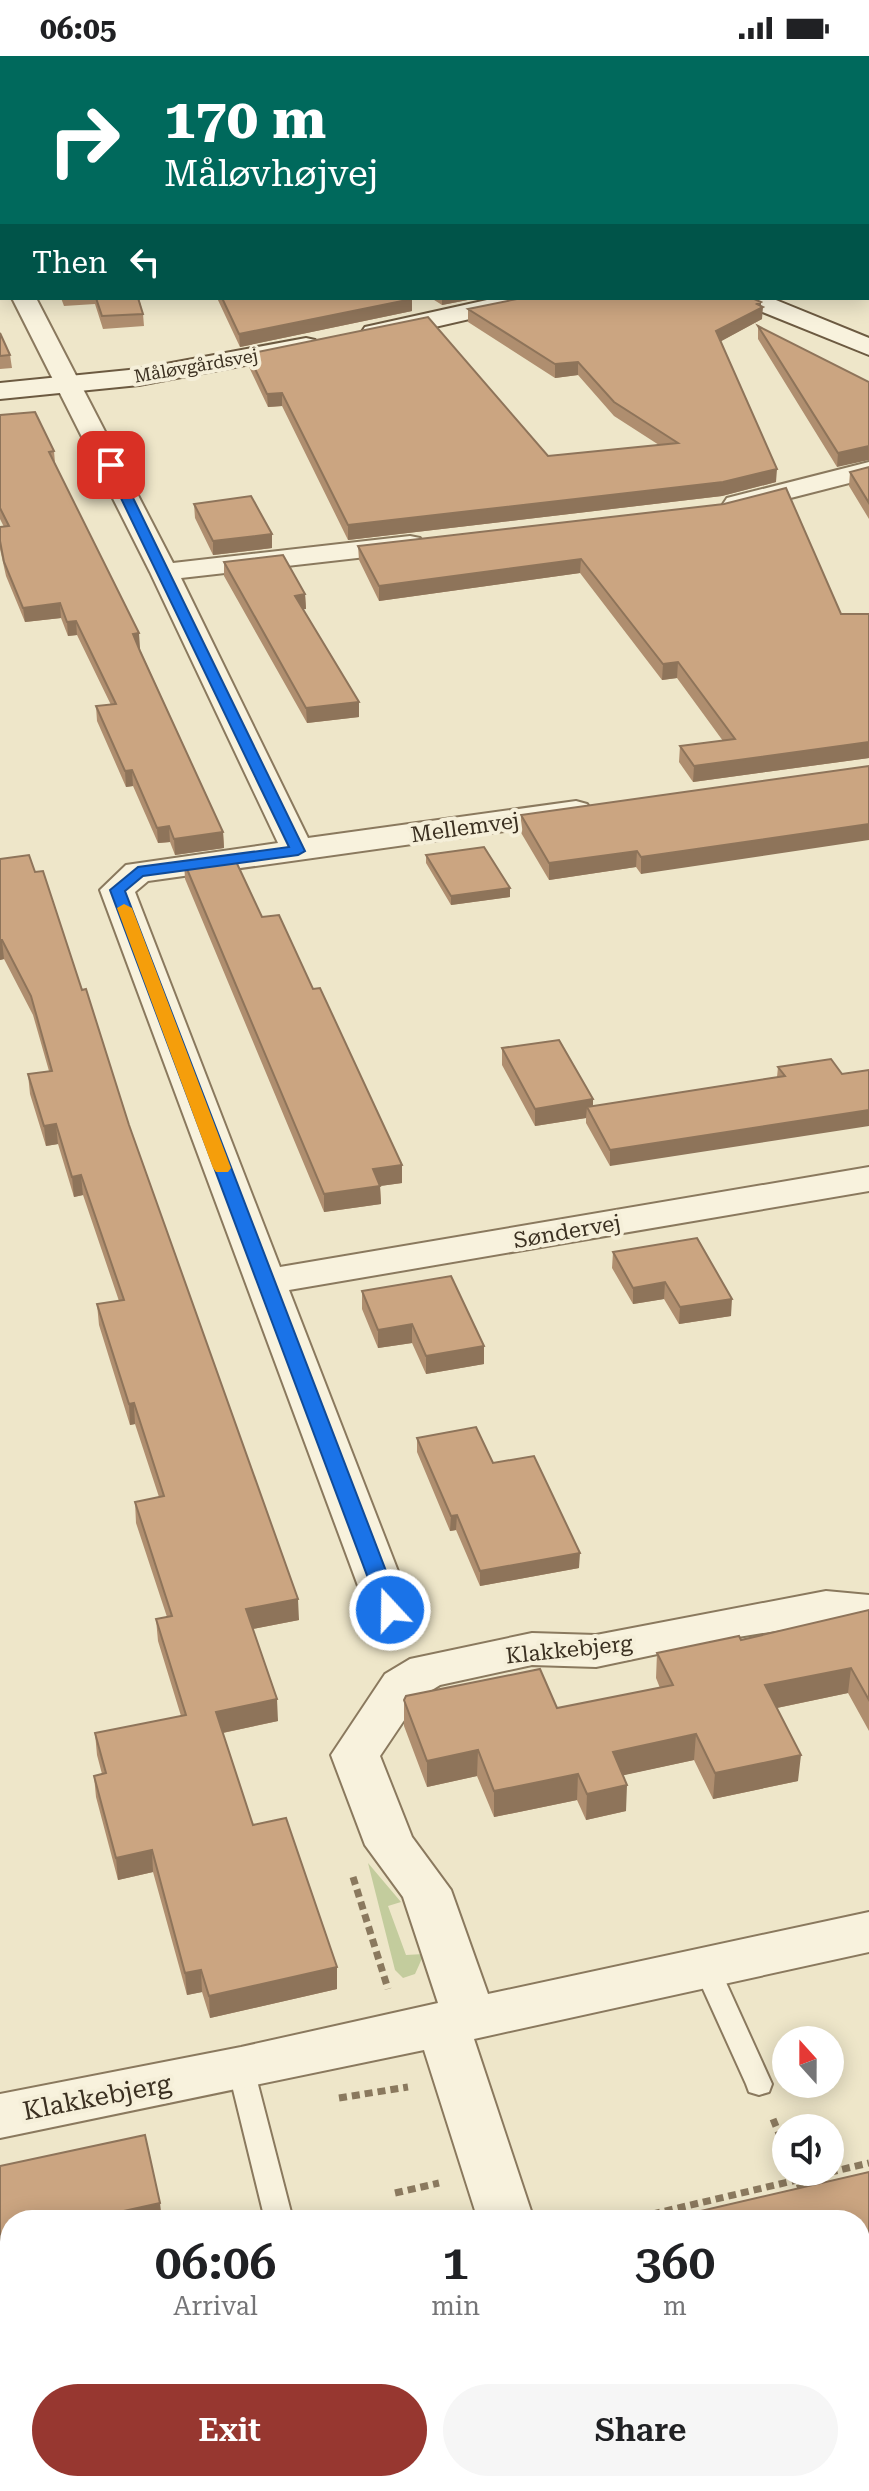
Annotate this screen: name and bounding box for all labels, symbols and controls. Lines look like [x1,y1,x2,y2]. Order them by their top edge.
text: 06:05 [40,11,117,46]
text: 170 m [164,86,326,152]
icon: right [32,88,136,192]
text: Måløvhøjvej [164,153,378,195]
icon: left [123,240,167,284]
text: Then [32,245,107,280]
street label: Måløvgårdsvej [132,344,259,387]
pin [77,431,145,499]
icon: arrive [89,443,133,487]
street label: Mellemvej [409,808,521,847]
street label: Søndervej [512,1210,623,1253]
position arrow [348,1568,432,1652]
street label: Klakkebjerg [504,1630,634,1669]
north arrow [772,2026,844,2098]
map controls [772,2026,844,2186]
street label: Klakkebjerg [20,2068,174,2126]
button: sound [772,2114,844,2186]
text: 06:06 [155,2235,276,2291]
text: 1 [442,2235,469,2291]
text: 360 [635,2235,715,2291]
text: Arrival [173,2291,258,2321]
text: min [431,2291,480,2321]
text: m [663,2291,687,2321]
button: Exit [32,2384,427,2476]
button: Share [443,2384,838,2476]

